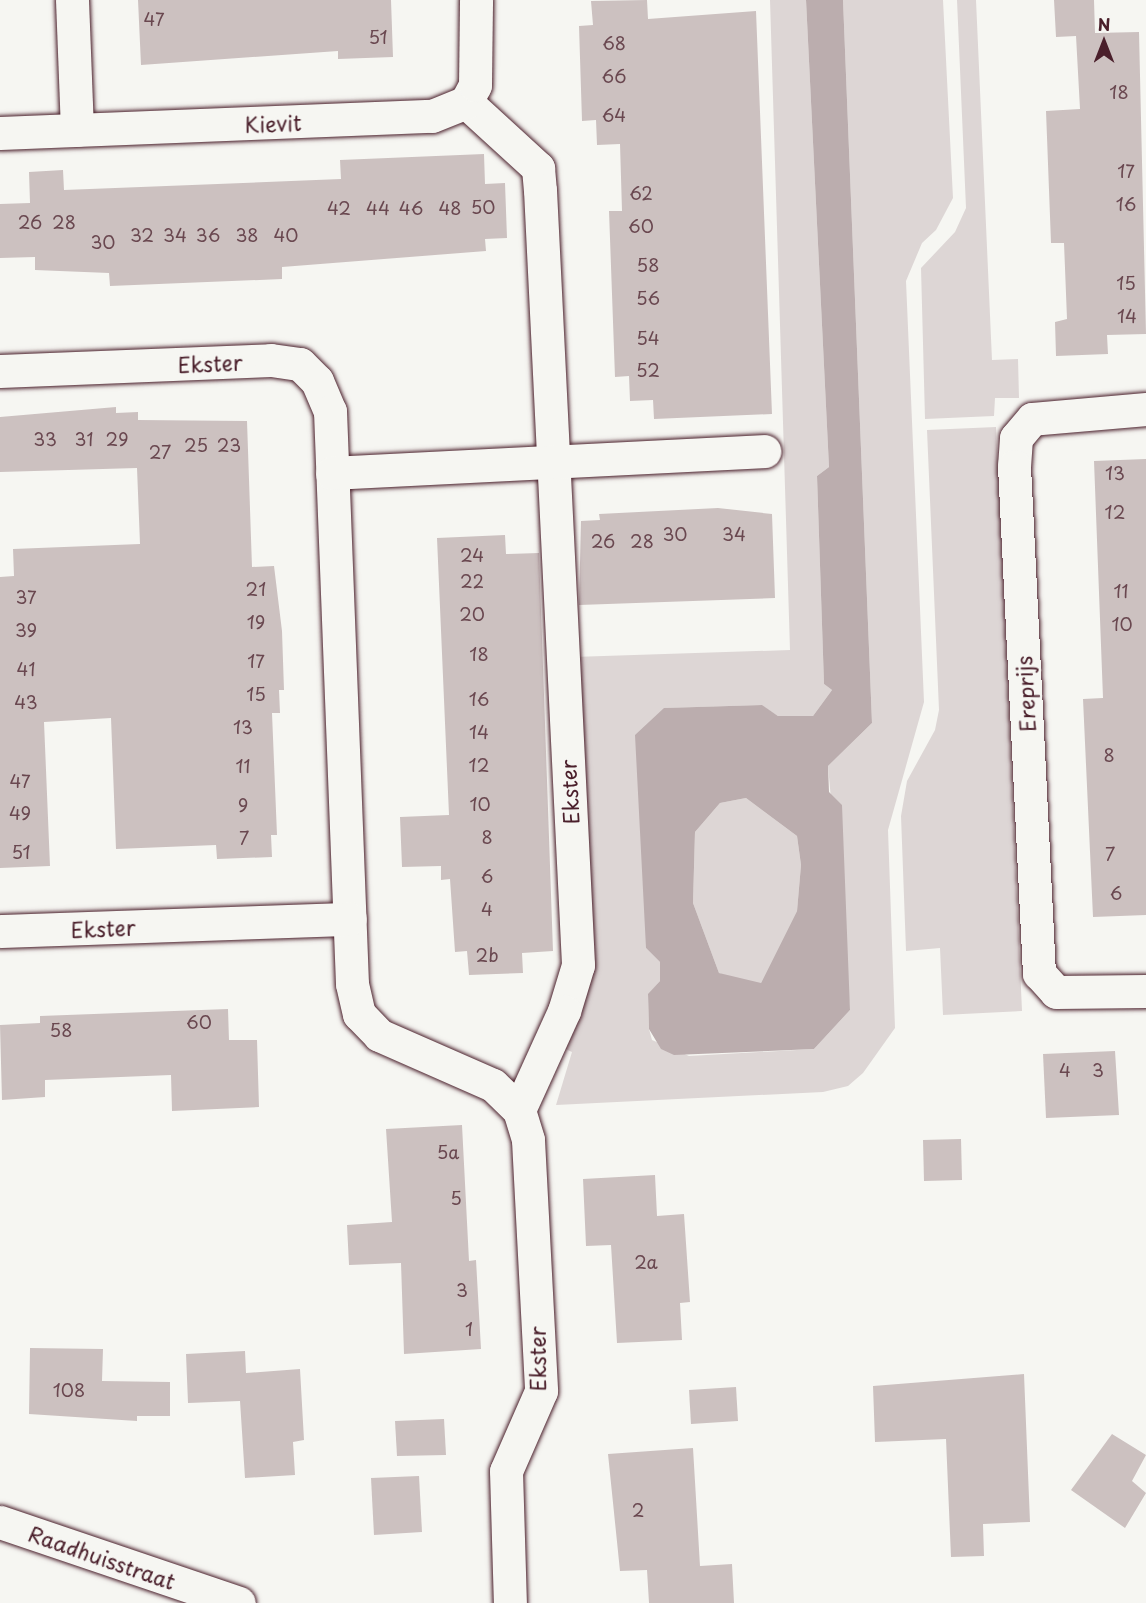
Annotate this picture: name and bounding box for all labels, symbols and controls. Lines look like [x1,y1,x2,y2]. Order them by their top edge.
house number: 47 [143,8,165,30]
north arrow [1074,12,1134,72]
text: N [1098,12,1110,36]
house number: 51 [368,26,388,48]
house number: 68 [602,32,626,54]
house number: 66 [602,65,626,87]
house number: 18 [1109,81,1129,103]
house number: 64 [602,104,626,126]
street label: Kievit [244,109,302,137]
house number: 17 [1117,160,1135,182]
house number: 62 [629,182,653,204]
house number: 16 [1116,193,1136,215]
house number: 50 [471,196,495,218]
house number: 42 [327,197,351,219]
house number: 44 [366,197,390,219]
house number: 46 [399,197,423,219]
house number: 48 [438,197,462,219]
house number: 26 [18,211,42,233]
house number: 28 [52,211,76,233]
house number: 60 [628,215,654,237]
house number: 32 [130,224,154,246]
house number: 34 [163,224,187,246]
house number: 36 [196,224,220,246]
house number: 38 [235,224,259,246]
house number: 40 [273,224,299,246]
house number: 30 [90,231,116,253]
house number: 58 [637,254,659,276]
house number: 15 [1116,272,1136,294]
house number: 56 [636,287,660,309]
house number: 14 [1117,305,1137,327]
house number: 54 [636,327,660,349]
street label: Ekster [177,349,243,377]
house number: 52 [636,359,660,381]
house number: 33 [33,428,57,450]
house number: 31 [75,428,93,450]
house number: 29 [106,428,128,450]
house number: 25 [184,434,208,456]
house number: 23 [217,434,241,456]
house number: 27 [149,441,171,463]
house number: 13 [1105,462,1125,484]
house number: 12 [1105,501,1125,523]
house number: 30 [662,523,688,545]
house number: 34 [722,523,746,545]
house number: 26 [591,530,615,552]
house number: 28 [630,530,654,552]
house number: 24 [460,544,484,566]
house number: 22 [460,570,484,592]
house number: 21 [246,578,266,600]
house number: 11 [1113,580,1129,602]
house number: 37 [15,586,37,608]
house number: 20 [459,603,485,625]
house number: 19 [247,611,265,633]
house number: 10 [1111,613,1133,635]
house number: 39 [15,619,37,641]
house number: 18 [469,643,489,665]
house number: 17 [247,650,265,672]
street label: Ereprijs [1010,655,1040,733]
house number: 41 [17,658,35,680]
house number: 15 [246,683,266,705]
house number: 16 [469,688,489,710]
house number: 43 [14,691,38,713]
house number: 13 [233,716,253,738]
house number: 14 [469,721,489,743]
house number: 8 [1103,744,1115,766]
house number: 12 [469,754,489,776]
house number: 11 [235,755,251,777]
street label: Ekster [555,759,583,825]
house number: 47 [9,770,31,792]
house number: 10 [469,793,491,815]
house number: 9 [238,794,248,816]
house number: 49 [9,802,31,824]
house number: 8 [481,826,493,848]
house number: 7 [239,827,249,849]
house number: 51 [11,841,31,863]
house number: 7 [1105,843,1115,865]
house number: 6 [481,865,493,887]
house number: 6 [1110,882,1122,904]
house number: 4 [481,898,493,920]
street label: Ekster [70,914,136,942]
house number: 2b [475,944,499,966]
house number: 60 [186,1011,212,1033]
house number: 58 [50,1019,72,1041]
house number: 4 [1059,1059,1071,1081]
house number: 3 [1092,1059,1104,1081]
house number: 5a [437,1141,459,1163]
house number: 5 [450,1187,462,1209]
house number: 2a [634,1251,658,1273]
house number: 3 [456,1279,468,1301]
house number: 1 [465,1318,473,1340]
street label: Ekster [524,1327,550,1391]
house number: 108 [53,1379,85,1401]
house number: 2 [632,1499,644,1521]
street label: Raadhuisstraat [25,1520,179,1594]

